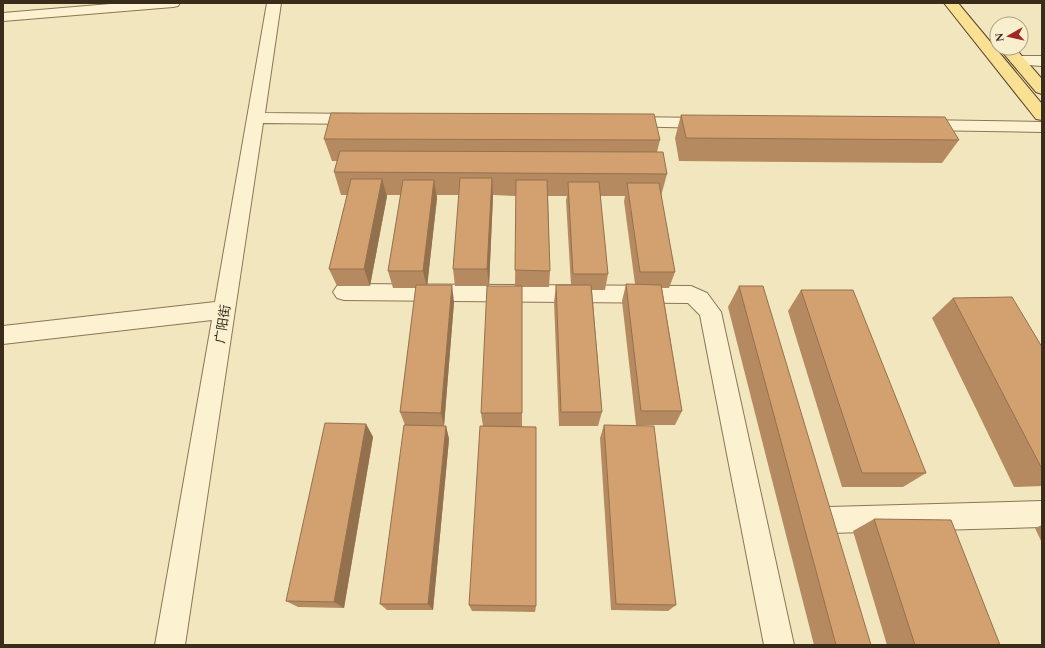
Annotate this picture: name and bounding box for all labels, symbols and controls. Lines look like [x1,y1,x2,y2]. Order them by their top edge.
north arrow [989,16,1029,56]
text: N [991,32,1009,43]
street label: 广阳街 [210,303,236,345]

